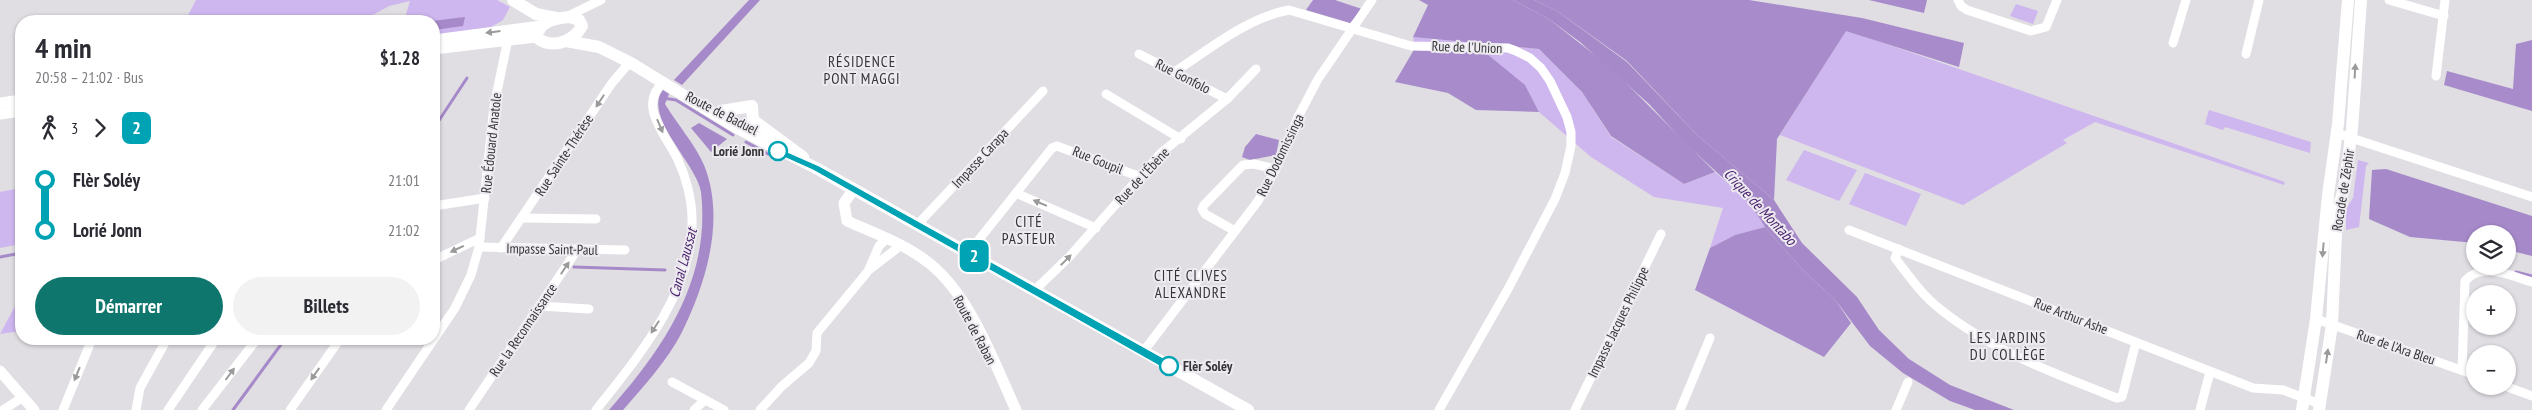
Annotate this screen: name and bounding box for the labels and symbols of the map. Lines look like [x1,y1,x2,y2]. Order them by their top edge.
one-way arrow [484,28,500,36]
street label: Rue de l'Union [1431,37,1503,57]
district label: RÉSIDENCE PONT MAGGI [824,52,900,88]
street label: Rue Gonfolo [1152,54,1214,98]
one-way arrow [2351,63,2359,79]
street label: Route de Baduel [683,87,762,139]
street label: Rue Édouard Anatole [477,92,505,194]
one-way arrow [595,95,604,108]
street label: Rue Sainte-Thérèse [531,111,597,199]
street label: Rue Dodomissinga [1252,111,1308,199]
one-way arrow [656,119,664,134]
street label: Impasse Carapa [948,124,1012,192]
marker: Lorié Jonn [768,141,788,161]
place label: Lorié Jonn [713,142,764,160]
street label: Rue Goupil [1070,142,1127,179]
street label: Rue de l'Ébène [1111,143,1173,208]
street label: Rocade de Zéphir [2328,148,2358,232]
water label: Crique de Montabo [1720,164,1802,250]
one-way arrow [1033,199,1047,207]
district label: CITÉ PASTEUR [1002,212,1056,248]
water label: Canal Laussat [664,224,701,299]
street label: Impasse Saint-Paul [506,239,599,259]
line badge: 2 [958,240,990,272]
one-way arrow [2318,242,2326,258]
one-way arrow [450,246,464,254]
one-way arrow [1060,254,1072,266]
one-way arrow [560,262,570,275]
street label: Impasse Jacques Philippe [1583,263,1653,380]
district label: CITÉ CLIVES ALEXANDRE [1154,266,1228,302]
street label: Rue la Reconnaissance [485,280,561,380]
street label: Route de Raban [949,292,1001,368]
street label: Rue Arthur Ashe [2031,294,2111,338]
one-way arrow [650,320,660,334]
street label: Rue de l'Ara Bleu [2355,325,2437,369]
district label: LES JARDINS DU COLLÈGE [1969,328,2047,364]
one-way arrow [2324,347,2332,363]
marker: Flèr Soléy [1159,356,1179,376]
place label: Flèr Soléy [1183,357,1233,375]
one-way arrow [73,367,81,381]
one-way arrow [224,368,235,381]
one-way arrow [310,368,320,381]

